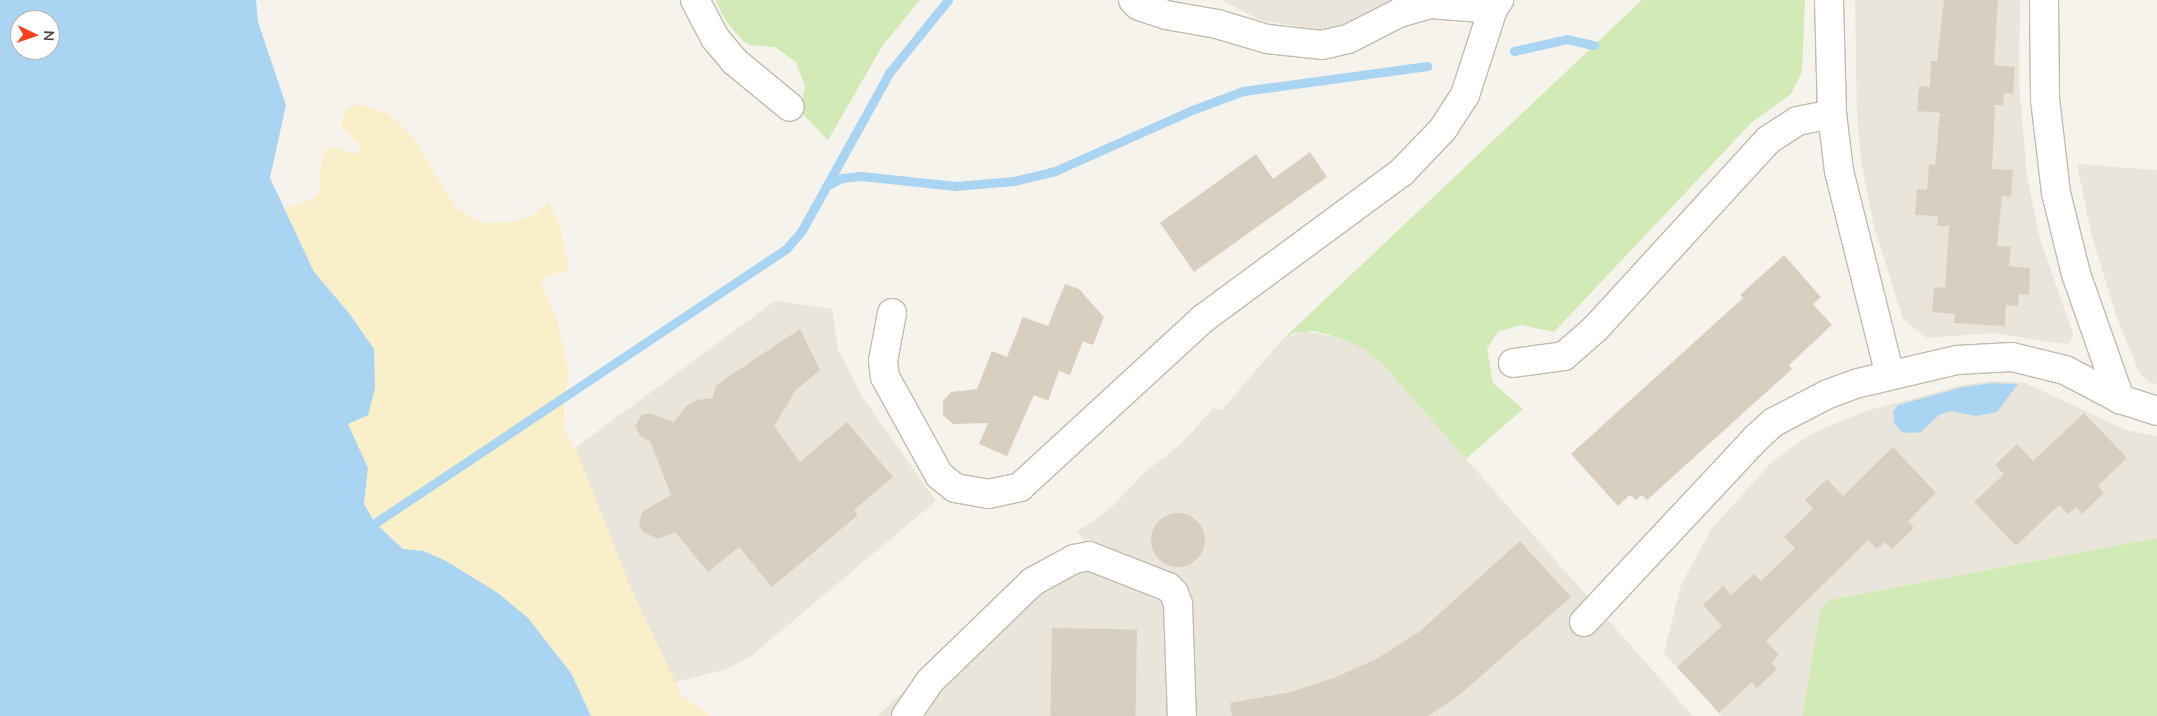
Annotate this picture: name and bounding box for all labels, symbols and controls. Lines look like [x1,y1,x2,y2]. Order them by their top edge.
north arrow [10,10,60,60]
text: N [40,30,58,41]

